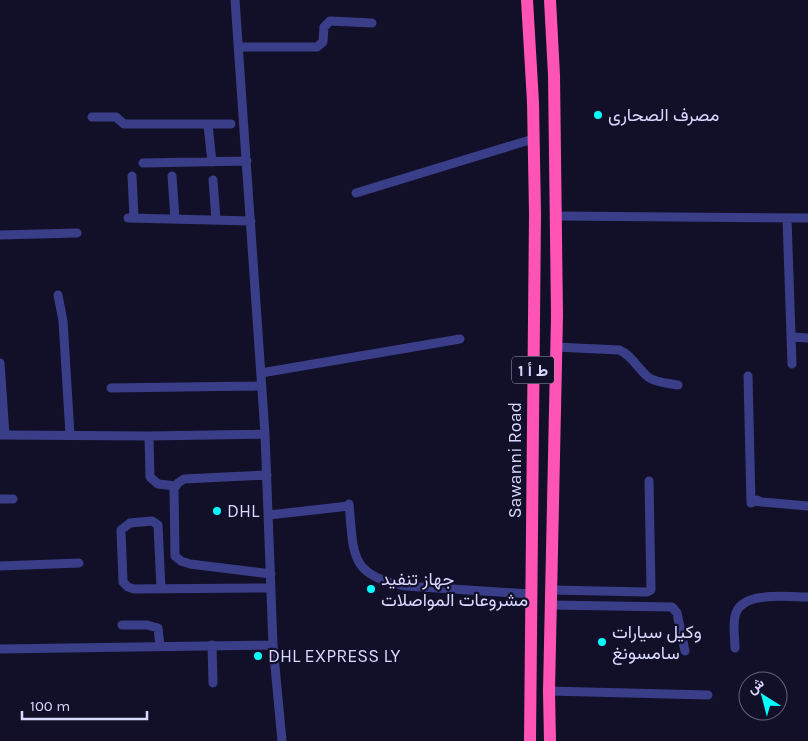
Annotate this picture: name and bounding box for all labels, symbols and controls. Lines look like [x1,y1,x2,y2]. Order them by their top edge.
place label: مصرف الصحارى [608,104,719,126]
marker: مصرف الصحارى [592,109,604,121]
road number: ط أ 1 [512,356,554,384]
street label: Sawanni Road [504,402,526,518]
place label: DHL [227,500,260,522]
marker: DHL [211,505,223,517]
place label: جهاز تنفيد مشروعات المواصلات [381,568,528,611]
marker: جهاز تنفيد مشروعات المواصلات [365,583,377,595]
place label: وكيل سيارات سامسونغ [612,621,702,665]
marker: وكيل سيارات سامسونغ [596,636,608,648]
place label: DHL EXPRESS LY [268,645,401,667]
marker: DHL EXPRESS LY [252,650,264,662]
north arrow [738,671,788,721]
text: ش [744,674,768,698]
scale bar [22,688,148,720]
text: 100 m [30,697,70,715]

